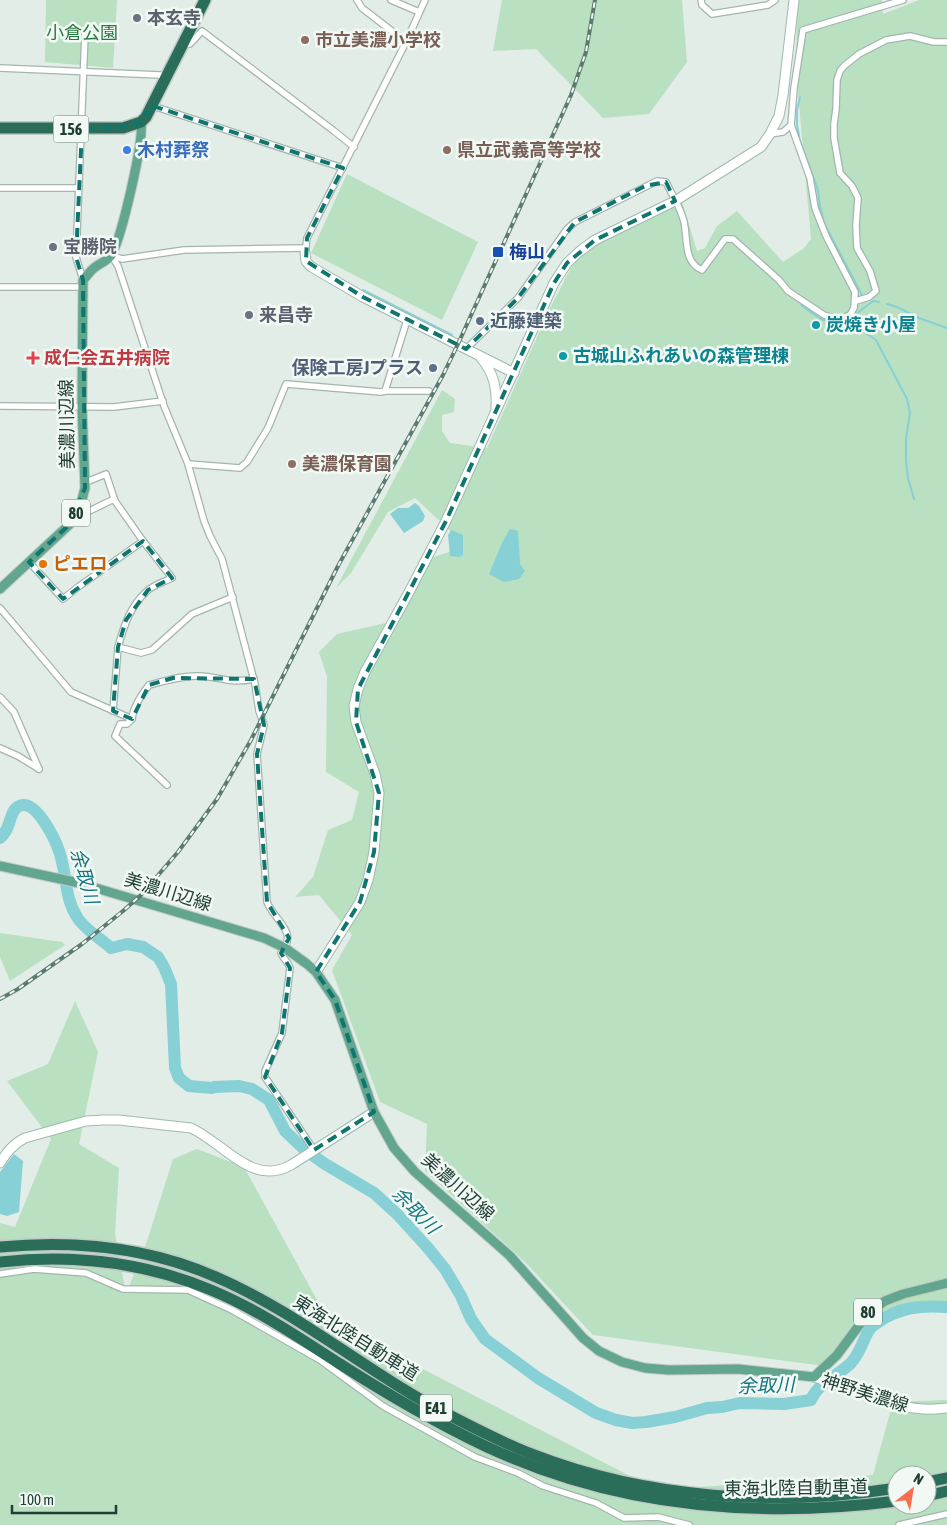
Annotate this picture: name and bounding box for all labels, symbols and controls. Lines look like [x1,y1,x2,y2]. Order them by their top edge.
place label: 本玄寺 [147,7,201,28]
marker: 本玄寺 [131,12,143,24]
park label: 小倉公園 [46,22,118,43]
place label: 市立美濃小学校 [315,29,441,50]
marker: 市立美濃小学校 [299,34,311,46]
road number: 156 [54,116,88,142]
place label: 木村葬祭 [137,139,209,160]
place label: 県立武義高等学校 [457,139,601,160]
marker: 木村葬祭 [121,144,133,156]
marker: 県立武義高等学校 [441,144,453,156]
place label: 宝勝院 [63,236,117,257]
marker: 宝勝院 [47,241,59,253]
place label: 梅山 [509,241,545,262]
marker: 梅山 [491,245,505,259]
place label: 来昌寺 [259,304,313,325]
marker: 来昌寺 [243,309,255,321]
place label: 近藤建築 [490,310,562,331]
place label: 炭焼き小屋 [826,314,916,335]
marker: 近藤建築 [474,315,486,327]
marker: 炭焼き小屋 [810,319,822,331]
place label: 古城山ふれあいの森管理棟 [573,345,789,366]
place label: 成仁会五井病院 [44,347,170,368]
marker: 古城山ふれあいの森管理棟 [557,350,569,362]
marker: 成仁会五井病院 [26,351,40,365]
place label: 保険工房Jプラス [292,357,423,378]
marker: 保険工房Jプラス [427,362,439,374]
street label: 美濃川辺線 [55,379,78,469]
place label: 美濃保育園 [302,453,392,474]
marker: 美濃保育園 [286,458,298,470]
road number: 80 [62,499,90,526]
place label: ピエロ [53,553,107,574]
marker: ピエロ [37,558,49,570]
water label: 余取川 [67,846,104,908]
street label: 美濃川辺線 [122,868,214,915]
street label: 美濃川辺線 [418,1149,499,1225]
water label: 余取川 [388,1182,445,1239]
street label: 東海北陸自動車道 [290,1291,423,1385]
road number: 80 [854,1298,882,1325]
street label: 神野美濃線 [819,1369,911,1416]
water label: 余取川 [737,1373,797,1397]
road number: E41 [420,1395,452,1422]
north arrow [887,1465,937,1515]
text: N [911,1470,926,1488]
street label: 東海北陸自動車道 [724,1476,868,1499]
scale bar [12,1482,116,1514]
text: 100 m [20,1491,54,1508]

